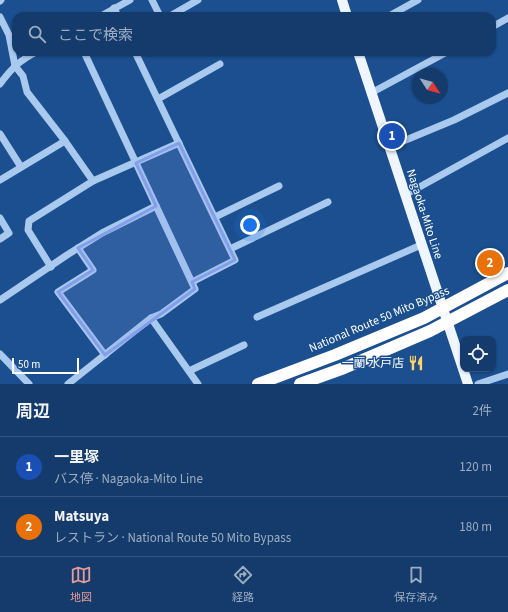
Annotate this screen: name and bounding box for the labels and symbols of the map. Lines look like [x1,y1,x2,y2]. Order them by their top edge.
north arrow [412,68,448,104]
pin: 1 [379,121,405,151]
street label: Nagaoka-Mito Line [402,167,447,261]
your location [240,215,260,235]
pin: 2 [477,248,503,278]
street label: National Route 50 Mito Bypass [306,282,452,357]
restaurant icon: 一蘭 水戸店 [407,354,425,372]
place label: 一蘭 水戸店 [342,355,404,372]
scale bar [12,356,79,375]

